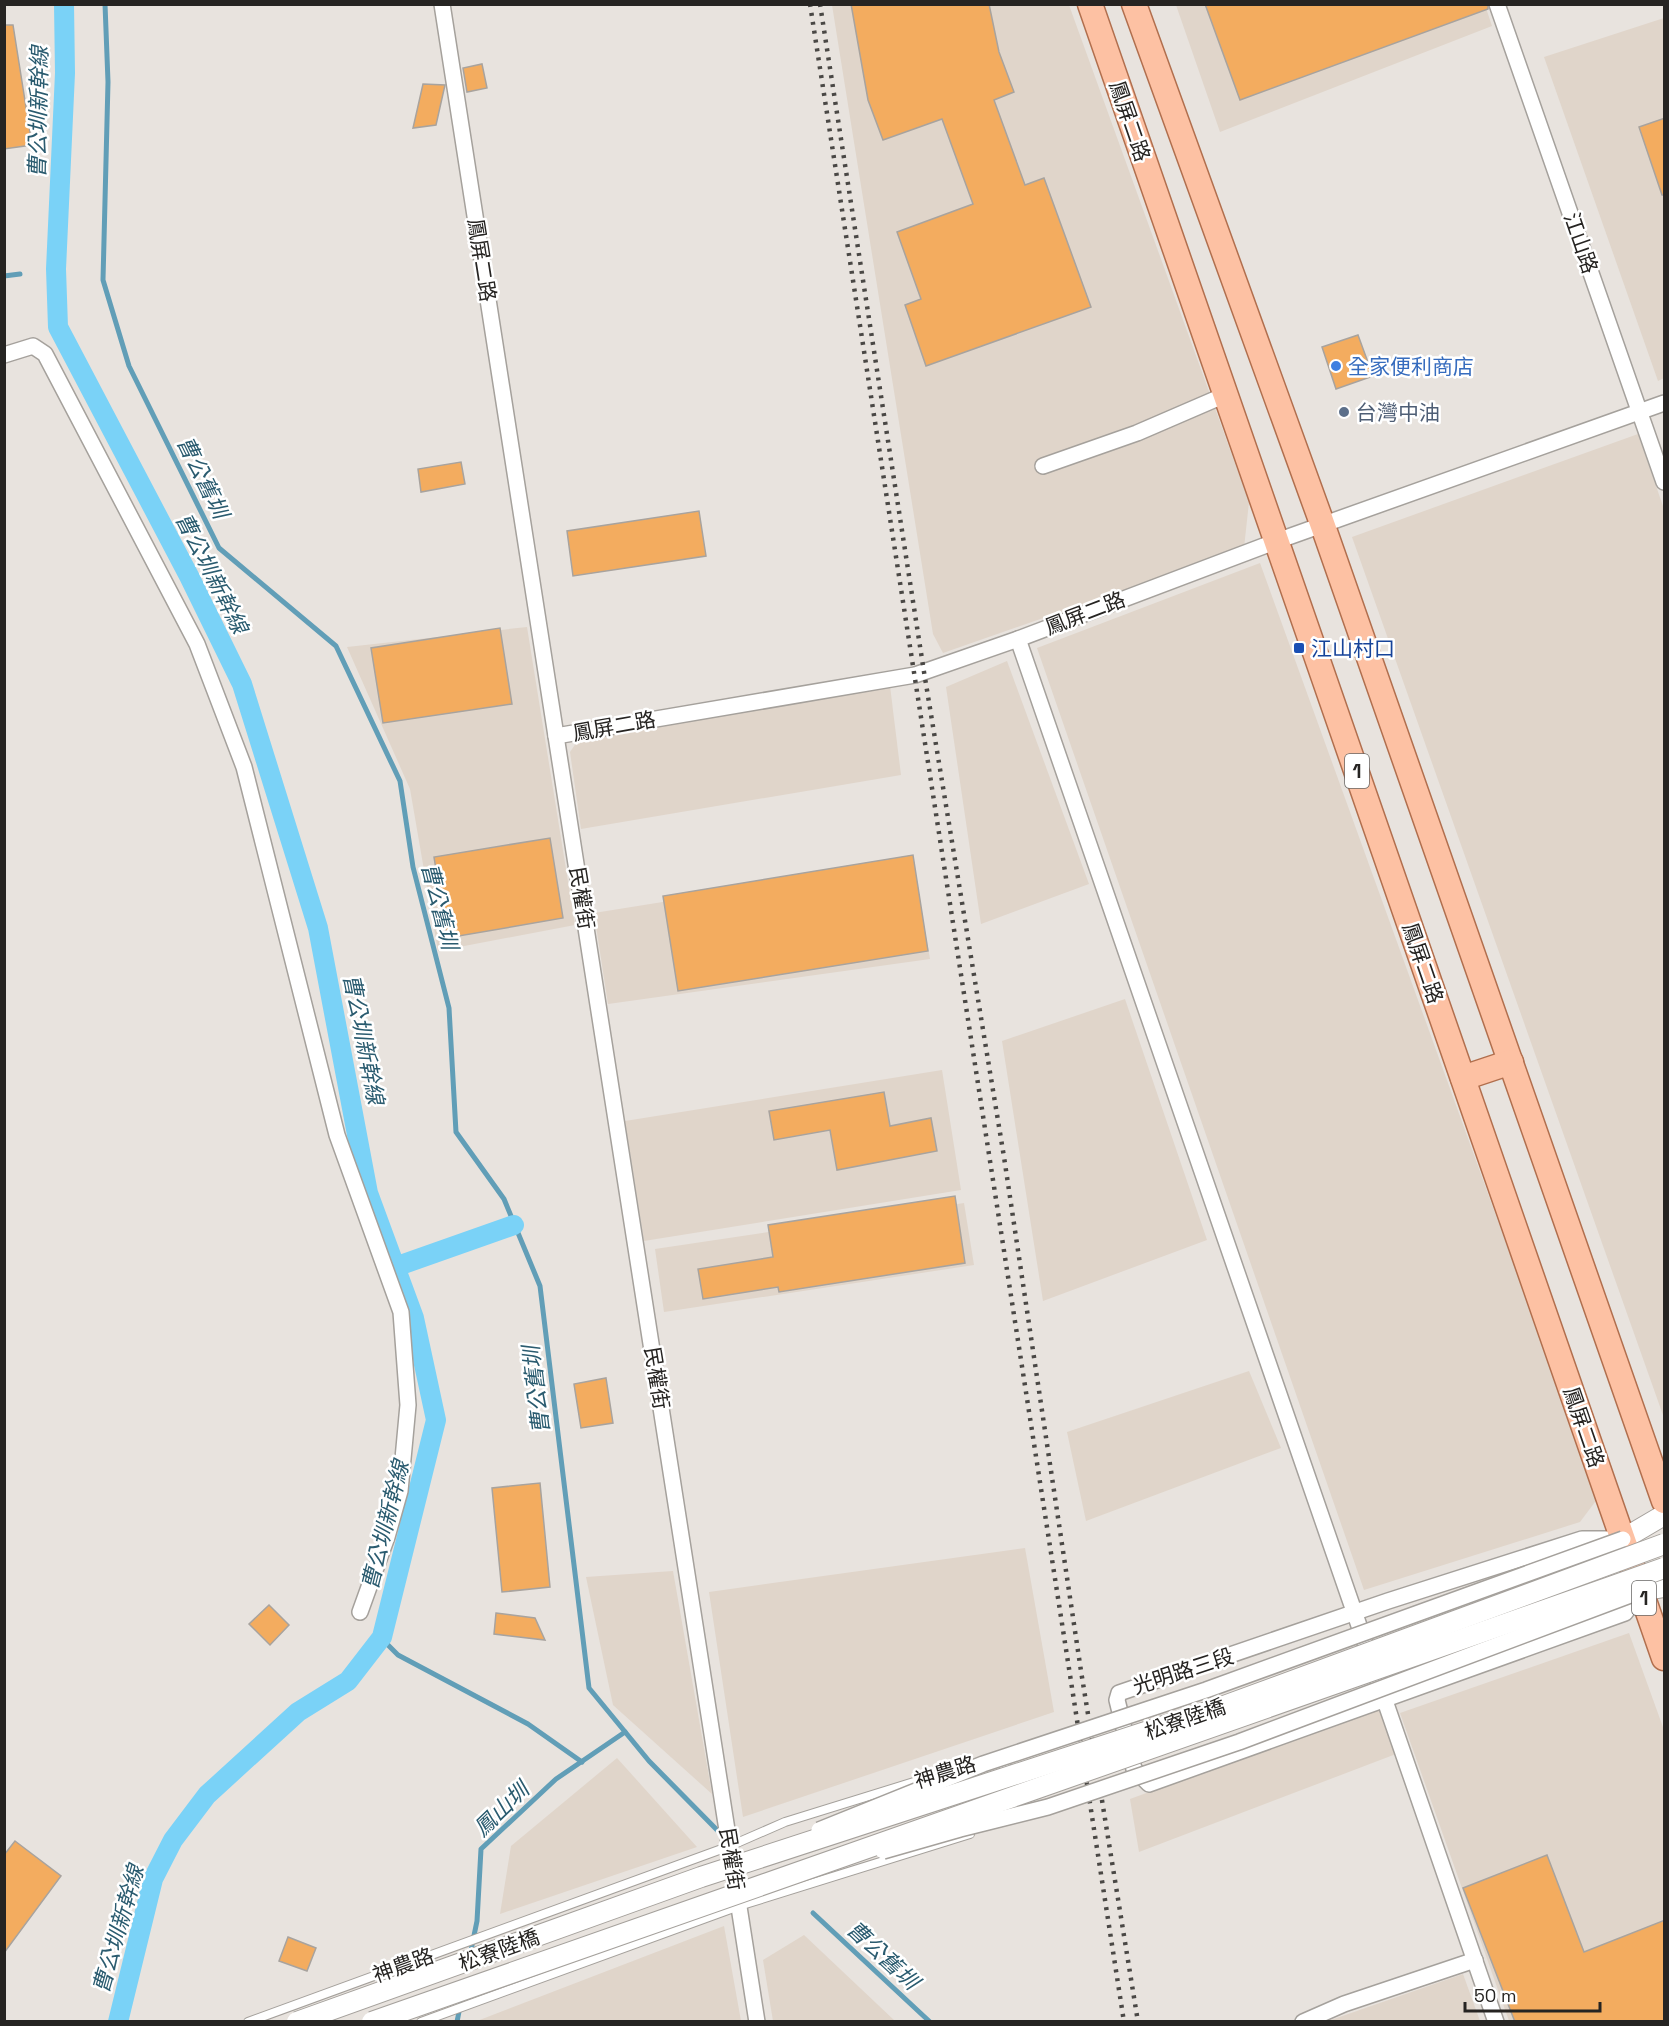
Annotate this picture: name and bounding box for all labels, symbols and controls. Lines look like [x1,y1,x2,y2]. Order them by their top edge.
water label: 曹公圳新幹線 [23,43,53,178]
street label: 鳳屏二路 [1104,77,1156,165]
street label: 江山路 [1558,209,1604,277]
street label: 鳳屏二路 [462,216,502,304]
place label: 全家便利商店 [1348,353,1474,380]
marker: 全家便利商店 [1329,359,1343,373]
place label: 台灣中油 [1356,399,1440,426]
marker: 台灣中油 [1337,405,1351,419]
water label: 曹公舊圳 [171,431,236,525]
water label: 曹公圳新幹線 [170,508,256,641]
street label: 鳳屏二路 [1041,585,1129,641]
place label: 江山村口 [1311,635,1395,662]
marker: 江山村口 [1292,641,1306,655]
street label: 鳳屏二路 [570,705,658,747]
road number: 1 [1345,754,1369,788]
water label: 曹公舊圳 [416,860,465,955]
street label: 民權街 [564,865,600,931]
street label: 鳳屏二路 [1397,919,1449,1007]
water label: 曹公圳新幹線 [338,972,391,1109]
water label: 曹公舊圳 [516,1342,555,1435]
street label: 民權街 [639,1345,675,1411]
street label: 鳳屏二路 [1558,1383,1610,1471]
water label: 曹公圳新幹線 [355,1455,415,1592]
road number: 1 [1632,1581,1656,1615]
street label: 光明路三段 [1129,1642,1237,1700]
street label: 松寮陸橋 [1141,1693,1229,1745]
street label: 神農路 [911,1750,979,1794]
water label: 鳳山圳 [468,1774,537,1842]
street label: 民權街 [714,1826,750,1892]
water label: 曹公圳新幹線 [86,1859,150,1996]
water label: 曹公舊圳 [841,1915,927,1997]
street label: 松寮陸橋 [455,1923,543,1977]
street label: 神農路 [369,1942,437,1988]
scale bar [1465,1975,1600,2013]
text: 50 m [1474,1984,1516,2007]

